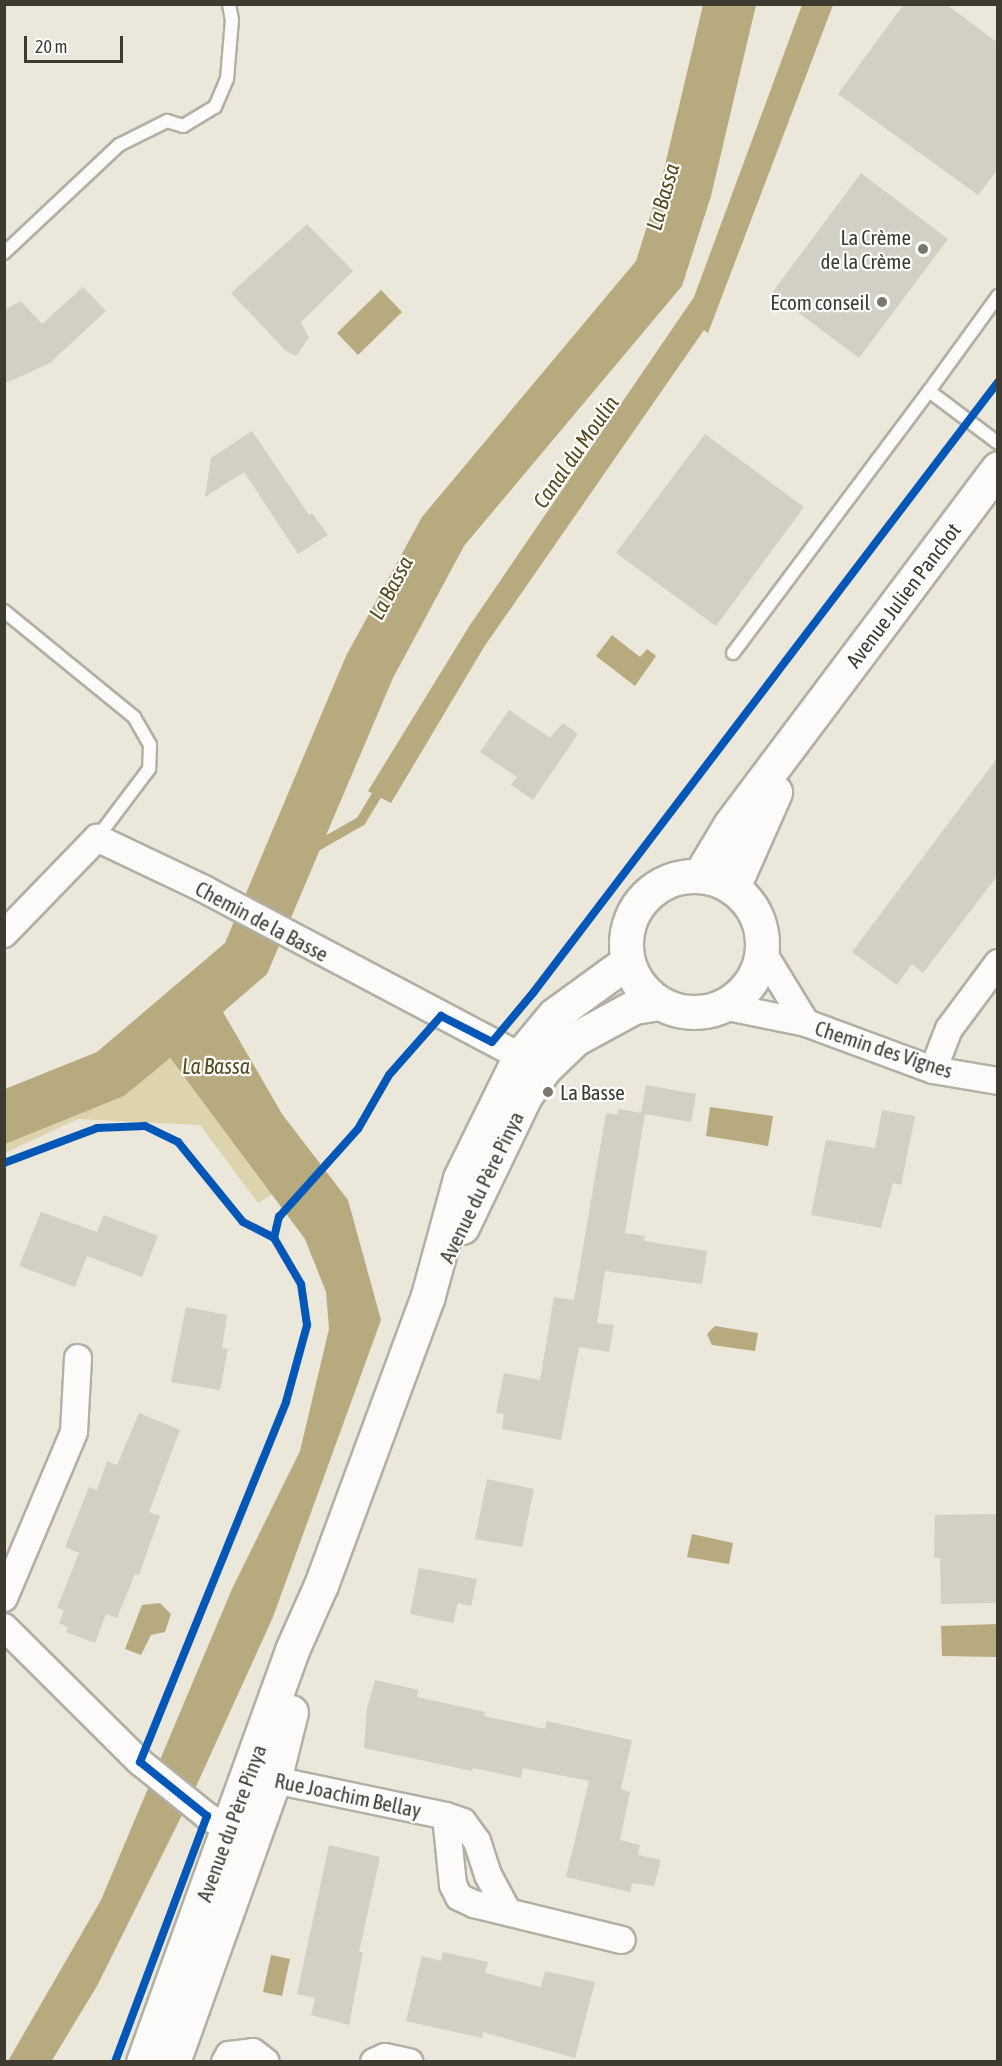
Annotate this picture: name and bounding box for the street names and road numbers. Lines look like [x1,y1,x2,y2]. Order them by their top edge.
street label: Avenue Julien Panchot [840,518,966,672]
street label: Chemin de la Basse [191,875,333,967]
street label: Chemin des Vignes [812,1015,956,1083]
street label: Avenue du Père Pinya [433,1107,529,1267]
street label: Avenue du Père Pinya [191,1741,271,1905]
street label: Rue Joachim Bellay [272,1767,424,1823]

